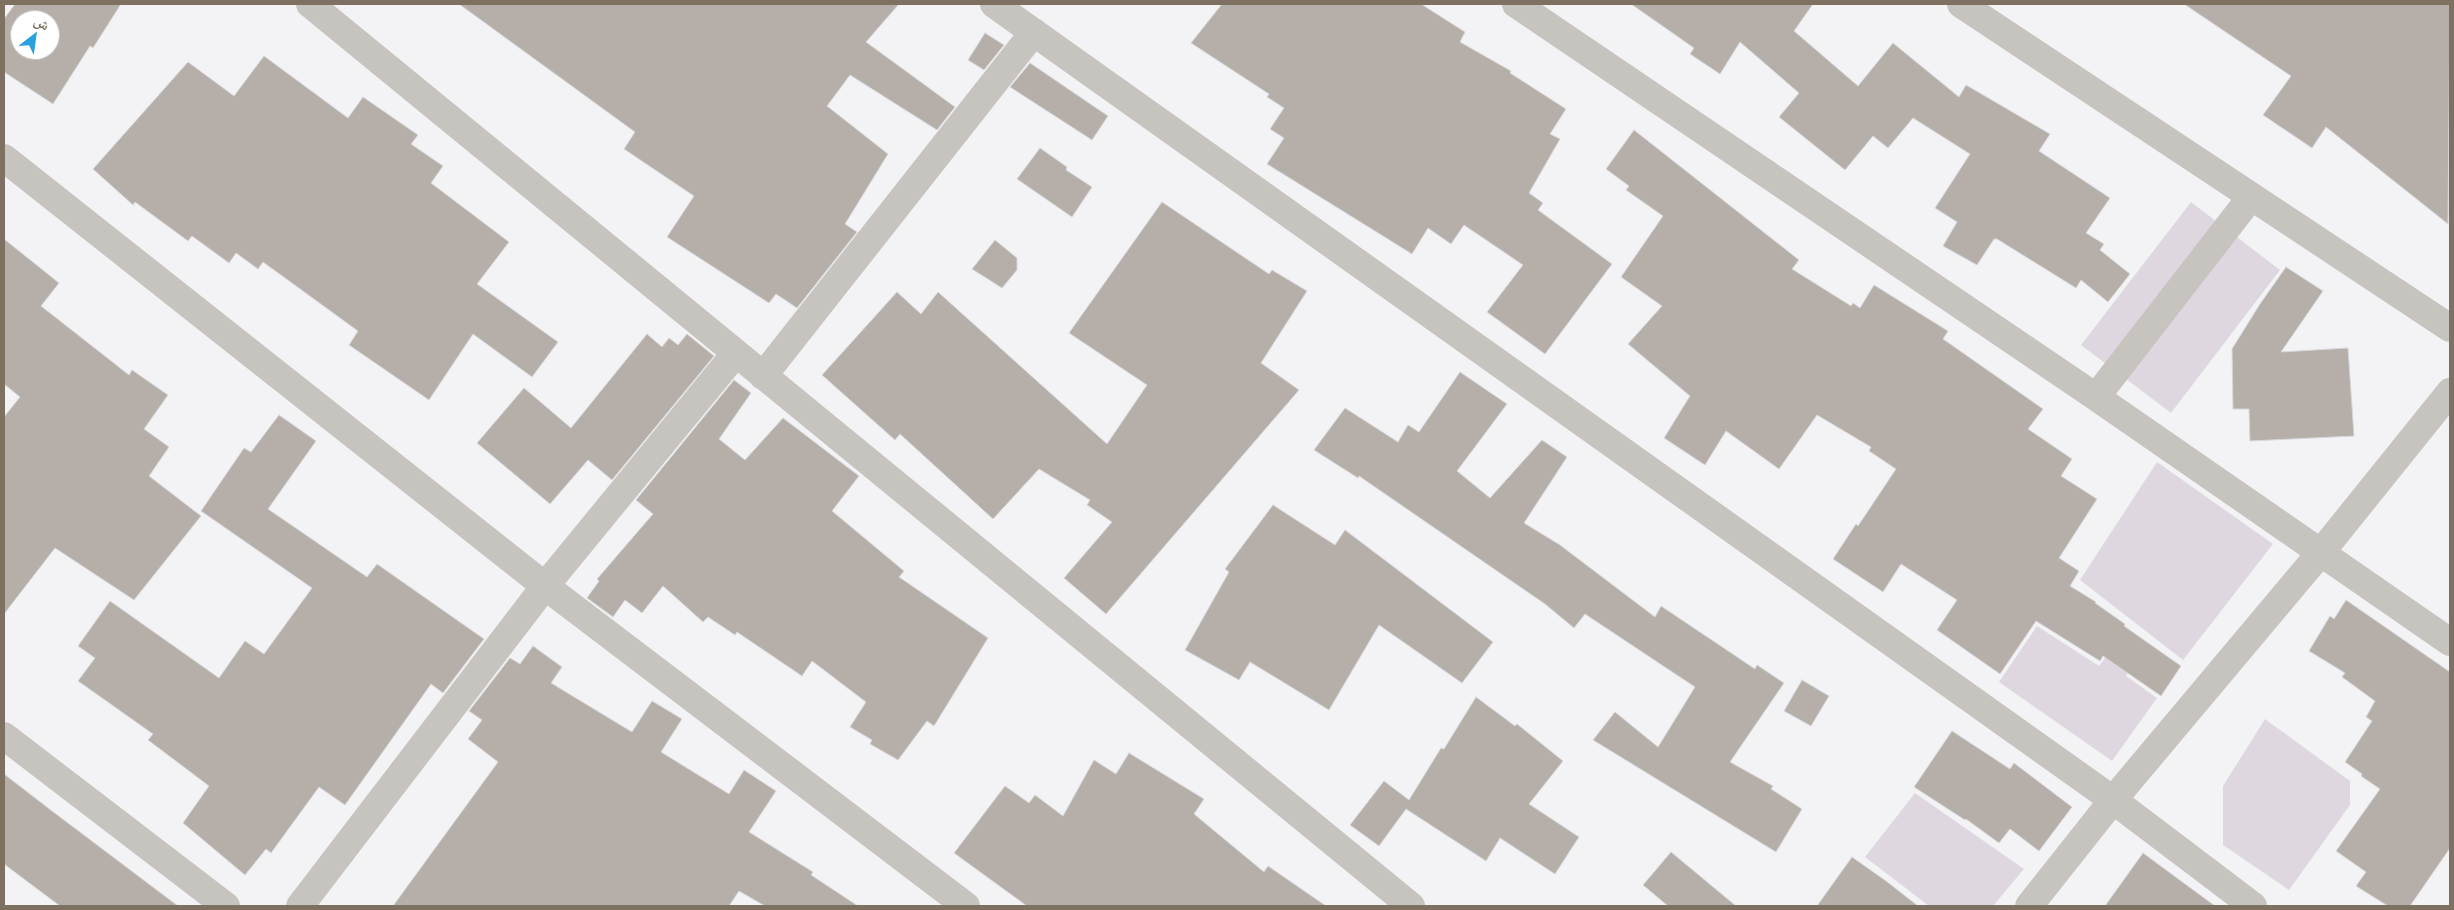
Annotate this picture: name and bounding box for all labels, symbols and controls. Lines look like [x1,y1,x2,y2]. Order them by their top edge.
north arrow [10,10,60,60]
text: ش [32,12,52,34]

